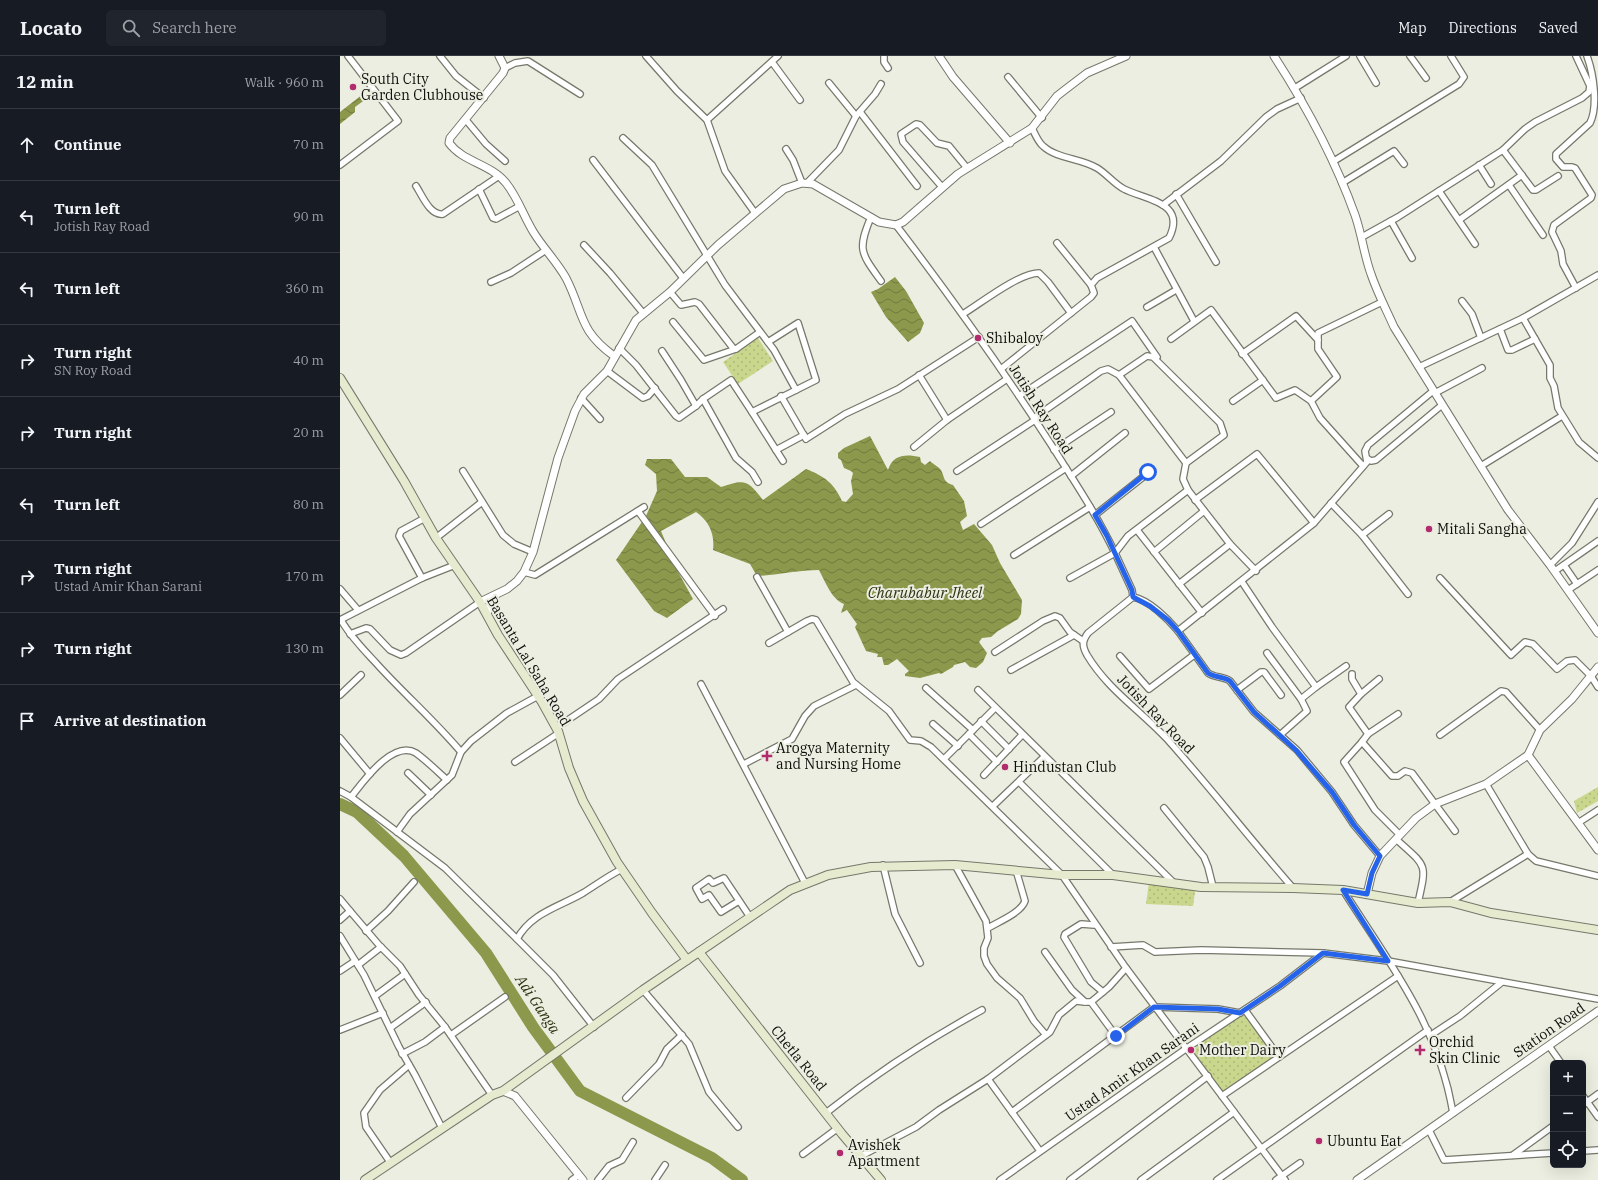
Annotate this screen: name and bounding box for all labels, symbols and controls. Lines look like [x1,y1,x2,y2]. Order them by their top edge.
search box [106,10,386,46]
text: Locato [20,16,82,40]
icon: search [120,17,142,39]
text: Search here [152,18,237,37]
text: Map [1398,19,1427,37]
text: Directions [1449,19,1517,37]
text: Saved [1539,19,1578,37]
place label: South City Garden Clubhouse [361,70,483,104]
text: 12 min [16,71,74,93]
text: Walk · 960 m [245,74,324,91]
marker: South City Garden Clubhouse [348,82,358,92]
icon: ahead [16,134,38,156]
text: Continue [54,135,121,154]
text: 70 m [293,136,324,153]
text: Turn left [54,199,120,218]
icon: left [16,206,38,228]
text: 90 m [293,208,324,225]
text: Jotish Ray Road [54,218,150,235]
icon: left [16,278,38,300]
text: Turn left [54,279,120,298]
text: 360 m [285,280,324,297]
place label: Shibaloy [986,329,1044,347]
marker: Shibaloy [973,333,983,343]
text: Turn right [54,343,132,362]
icon: right [16,350,38,372]
text: 40 m [293,352,324,369]
street label: Jotish Ray Road [1005,361,1077,458]
text: SN Roy Road [54,362,132,379]
icon: right [16,422,38,444]
text: Turn right [54,423,132,442]
text: 20 m [293,424,324,441]
route start [1139,463,1157,481]
icon: left [16,494,38,516]
text: Turn left [54,495,120,514]
text: 80 m [293,496,324,513]
place label: Mitali Sangha [1437,520,1527,538]
marker: Mitali Sangha [1424,524,1434,534]
text: Turn right [54,559,132,578]
icon: right [16,566,38,588]
text: 170 m [285,568,324,585]
text: Ustad Amir Khan Sarani [54,578,202,595]
water label: Charubabur Jheel [868,583,983,602]
street label: Basanta Lal Saha Road [483,593,575,730]
icon: right [16,638,38,660]
text: Turn right [54,639,132,658]
text: 130 m [285,640,324,657]
street label: Jotish Ray Road [1114,671,1199,758]
icon: arrive [16,710,38,732]
text: Arrive at destination [54,711,206,730]
place label: Arogya Maternity and Nursing Home [776,739,901,773]
marker: Arogya Maternity and Nursing Home [761,750,773,762]
place label: Hindustan Club [1013,758,1116,776]
marker: Hindustan Club [1000,762,1010,772]
water label: Adi Ganga [511,970,565,1038]
street label: Station Road [1510,998,1589,1061]
street label: Ustad Amir Khan Sarani [1061,1019,1203,1125]
street label: Chetla Road [767,1022,831,1095]
route end [1107,1027,1125,1045]
place label: Orchid Skin Clinic [1429,1033,1500,1067]
place label: Mother Dairy [1199,1041,1286,1059]
marker: Orchid Skin Clinic [1414,1044,1426,1056]
marker: Mother Dairy [1186,1045,1196,1055]
map controls [1550,1060,1586,1168]
button: + [1550,1060,1586,1096]
button: − [1550,1096,1586,1132]
place label: Ubuntu Eat [1327,1132,1402,1150]
button: locate [1550,1132,1586,1168]
place label: Avishek Apartment [848,1136,920,1170]
marker: Ubuntu Eat [1314,1136,1324,1146]
marker: Avishek Apartment [835,1148,845,1158]

